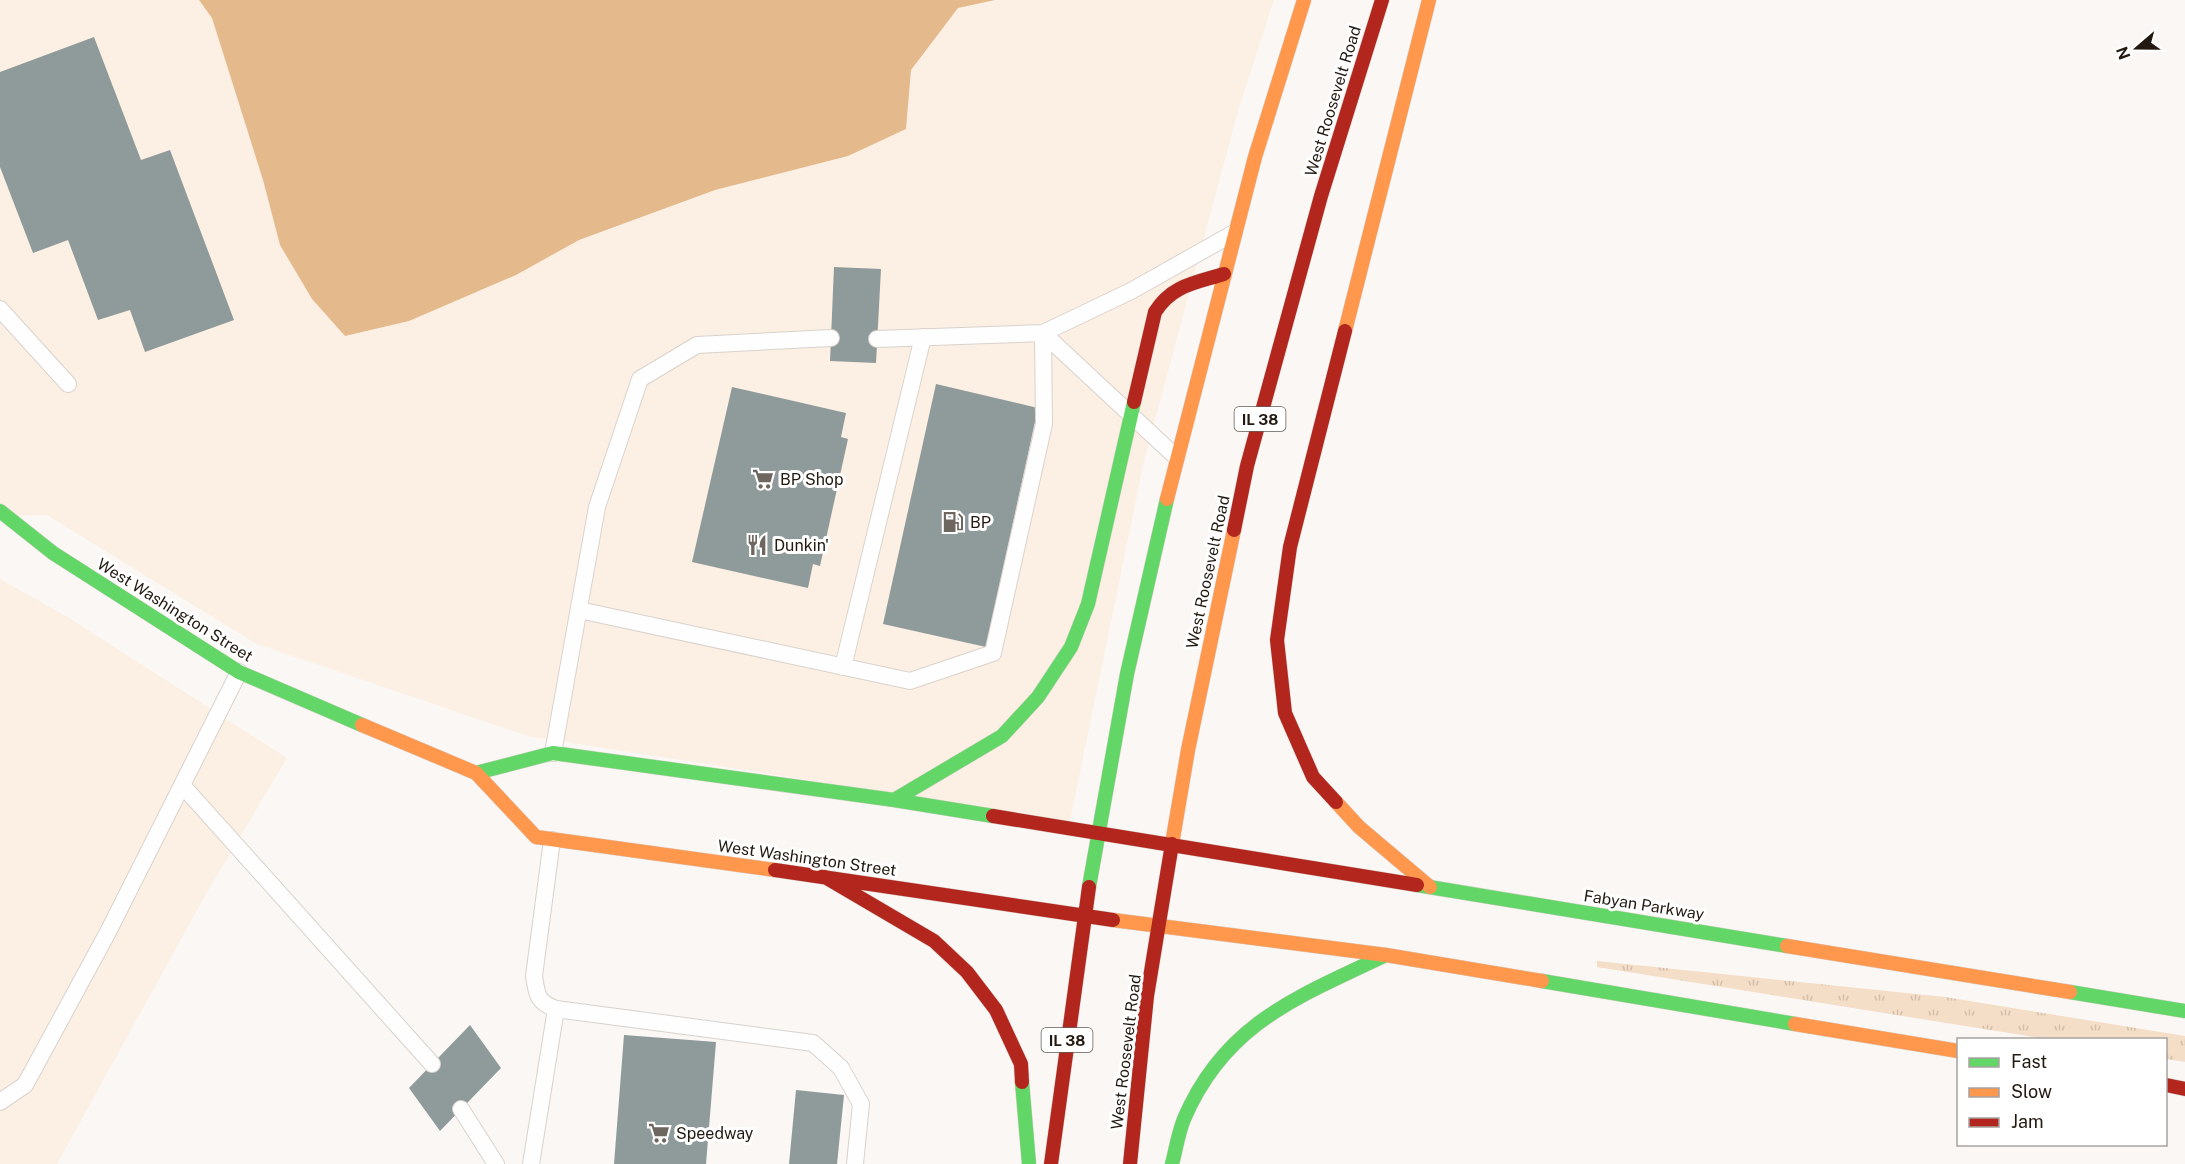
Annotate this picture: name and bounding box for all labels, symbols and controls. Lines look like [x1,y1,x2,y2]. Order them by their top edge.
north arrow [2107,18,2167,78]
street label: West Roosevelt Road [1301,23,1365,179]
text: N [2112,44,2134,62]
road number: IL 38 [1234,407,1286,431]
supermarket icon: BP Shop [751,467,775,491]
place label: BP Shop [780,470,843,489]
street label: West Roosevelt Road [1182,494,1234,650]
fuel station icon: BP [941,510,965,534]
place label: BP [970,513,991,532]
restaurant icon: Dunkin' [745,533,769,557]
place label: Dunkin' [774,536,829,555]
street label: West Washington Street [94,554,256,666]
street label: West Washington Street [717,836,897,880]
street label: Fabyan Parkway [1582,886,1706,924]
street label: West Roosevelt Road [1107,973,1145,1131]
road number: IL 38 [1042,1028,1092,1052]
legend [1957,1038,2167,1146]
text: Fast [2011,1051,2047,1072]
text: Slow [2011,1081,2052,1102]
text: Jam [2011,1111,2044,1132]
supermarket icon: Speedway [647,1121,671,1145]
place label: Speedway [676,1124,754,1143]

